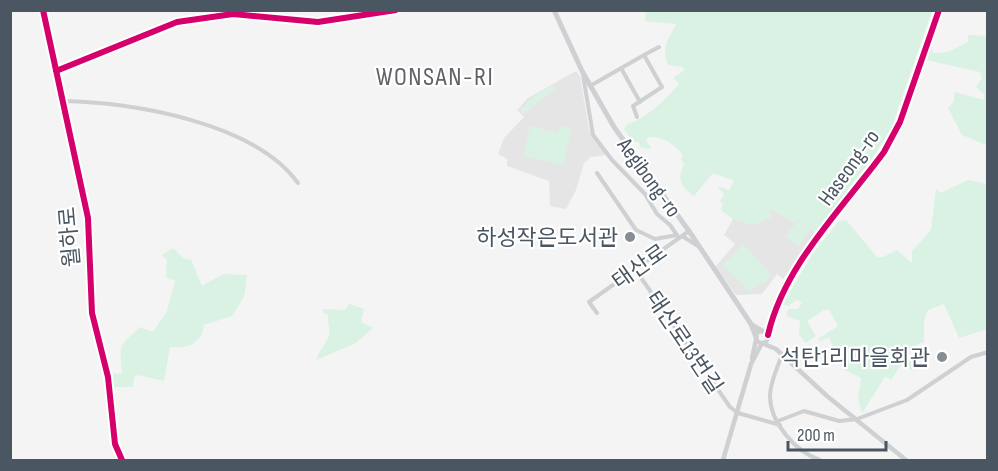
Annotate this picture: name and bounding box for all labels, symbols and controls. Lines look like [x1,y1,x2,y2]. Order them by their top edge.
district label: WONSAN-RI [376,62,494,93]
street label: Haseong-ro [813,125,886,211]
street label: Aegibong-ro [610,132,687,223]
street label: 월하로 [54,205,87,268]
place label: 하성작은도서관 [476,225,618,252]
marker: 하성작은도서관 [623,230,637,244]
street label: 태산로 [607,239,672,296]
street label: 태산로13번길 [640,286,728,399]
place label: 석탄1리마을회관 [781,345,930,372]
marker: 석탄1리마을회관 [935,350,949,364]
scale bar [788,414,886,452]
text: 200 m [797,425,835,446]

